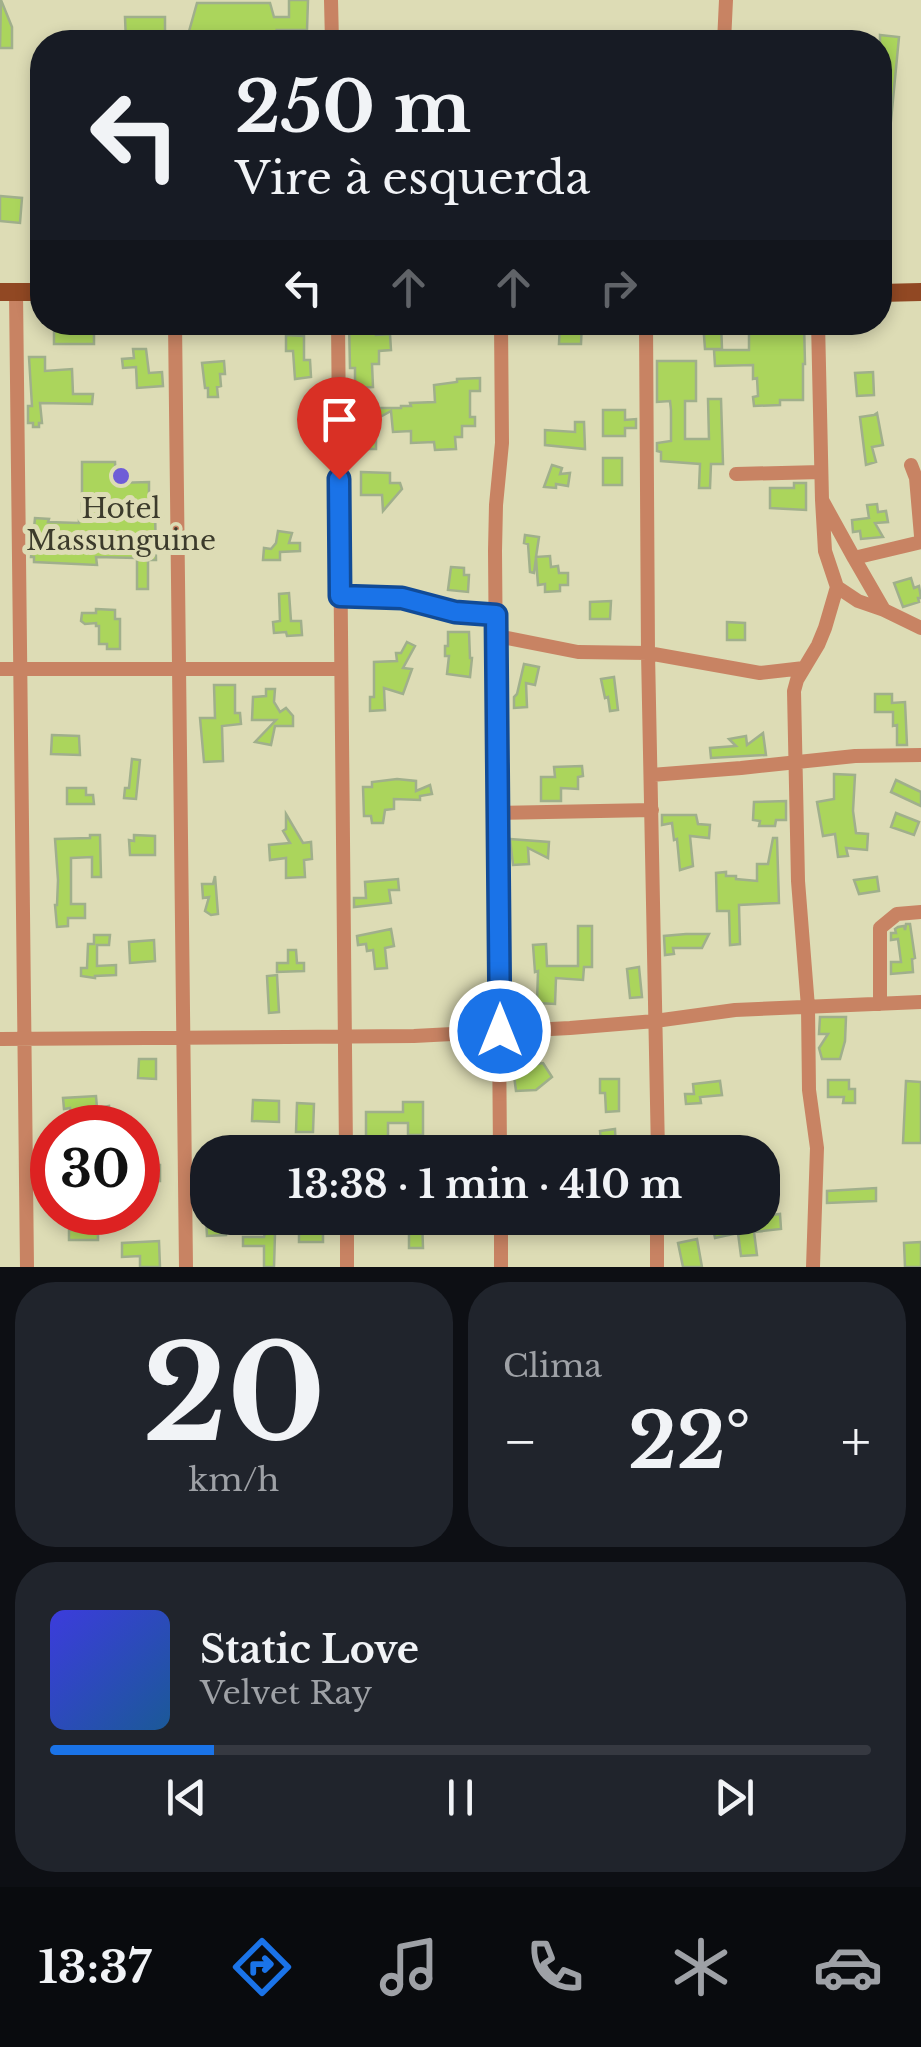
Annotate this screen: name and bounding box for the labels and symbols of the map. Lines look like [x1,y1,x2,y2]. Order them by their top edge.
pin [297,377,382,480]
marker: Hotel Massunguine [110,465,132,487]
place label: Hotel Massunguine [26,491,216,558]
position arrow [448,979,552,1083]
speed limit sign: 30 [30,1105,160,1235]

